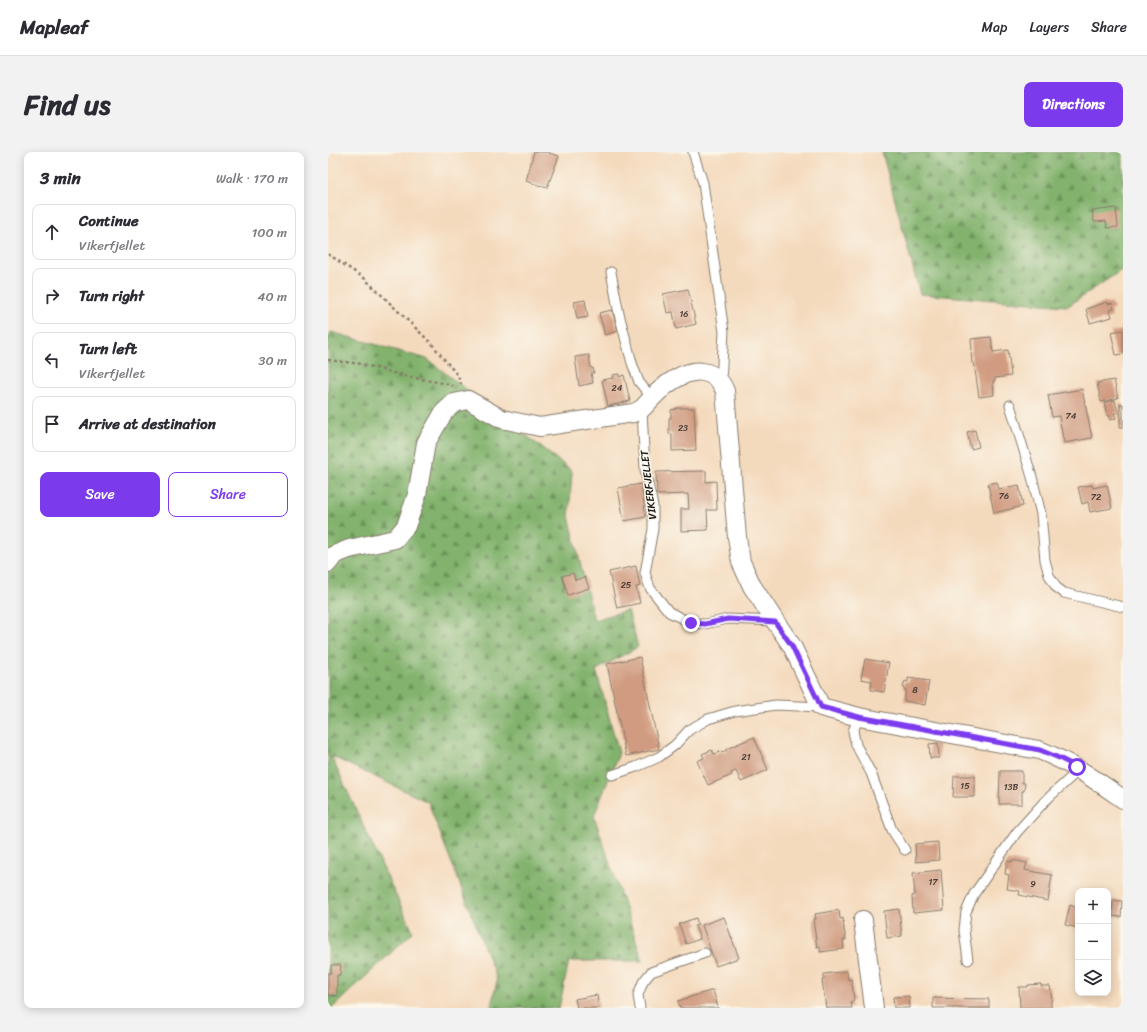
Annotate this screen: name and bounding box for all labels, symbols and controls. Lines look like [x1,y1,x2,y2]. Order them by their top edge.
text: Mapleaf [20,11,88,44]
text: Map [982,15,1007,40]
text: Layers [1029,15,1069,40]
text: Share [1091,15,1127,40]
text: Find us [24,80,111,129]
button: Directions [1024,82,1123,127]
text: 3 min [40,163,81,193]
text: Walk · 170 m [216,167,288,190]
text: Continue [79,208,139,234]
icon: ahead [41,221,63,243]
text: 100 m [252,221,287,244]
text: Vikerfjellet [79,234,145,257]
text: Turn right [79,283,144,309]
icon: right [41,285,63,307]
text: 40 m [257,285,287,308]
house number: 16 [680,306,688,322]
text: Turn left [79,336,137,362]
icon: left [41,349,63,371]
text: 30 m [258,349,287,372]
text: Vikerfjellet [79,362,145,385]
house number: 24 [612,380,623,396]
house number: 74 [1066,408,1077,424]
text: Arrive at destination [79,411,216,437]
icon: arrive [41,413,63,435]
house number: 23 [678,420,688,436]
street label: VIKERFJELLET [635,448,662,521]
button: Save [40,472,160,517]
button: Share [168,472,288,517]
house number: 76 [999,488,1009,504]
house number: 72 [1091,489,1101,505]
house number: 25 [621,577,632,593]
route end [682,614,700,632]
house number: 8 [912,682,918,698]
house number: 21 [741,749,751,765]
route start [1068,758,1086,776]
house number: 15 [960,778,970,794]
house number: 13B [1004,779,1019,795]
house number: 17 [928,874,938,890]
house number: 9 [1030,876,1036,892]
map controls [1075,888,1111,996]
button: + [1075,888,1111,924]
button: − [1075,924,1111,960]
button: layers [1075,960,1111,996]

